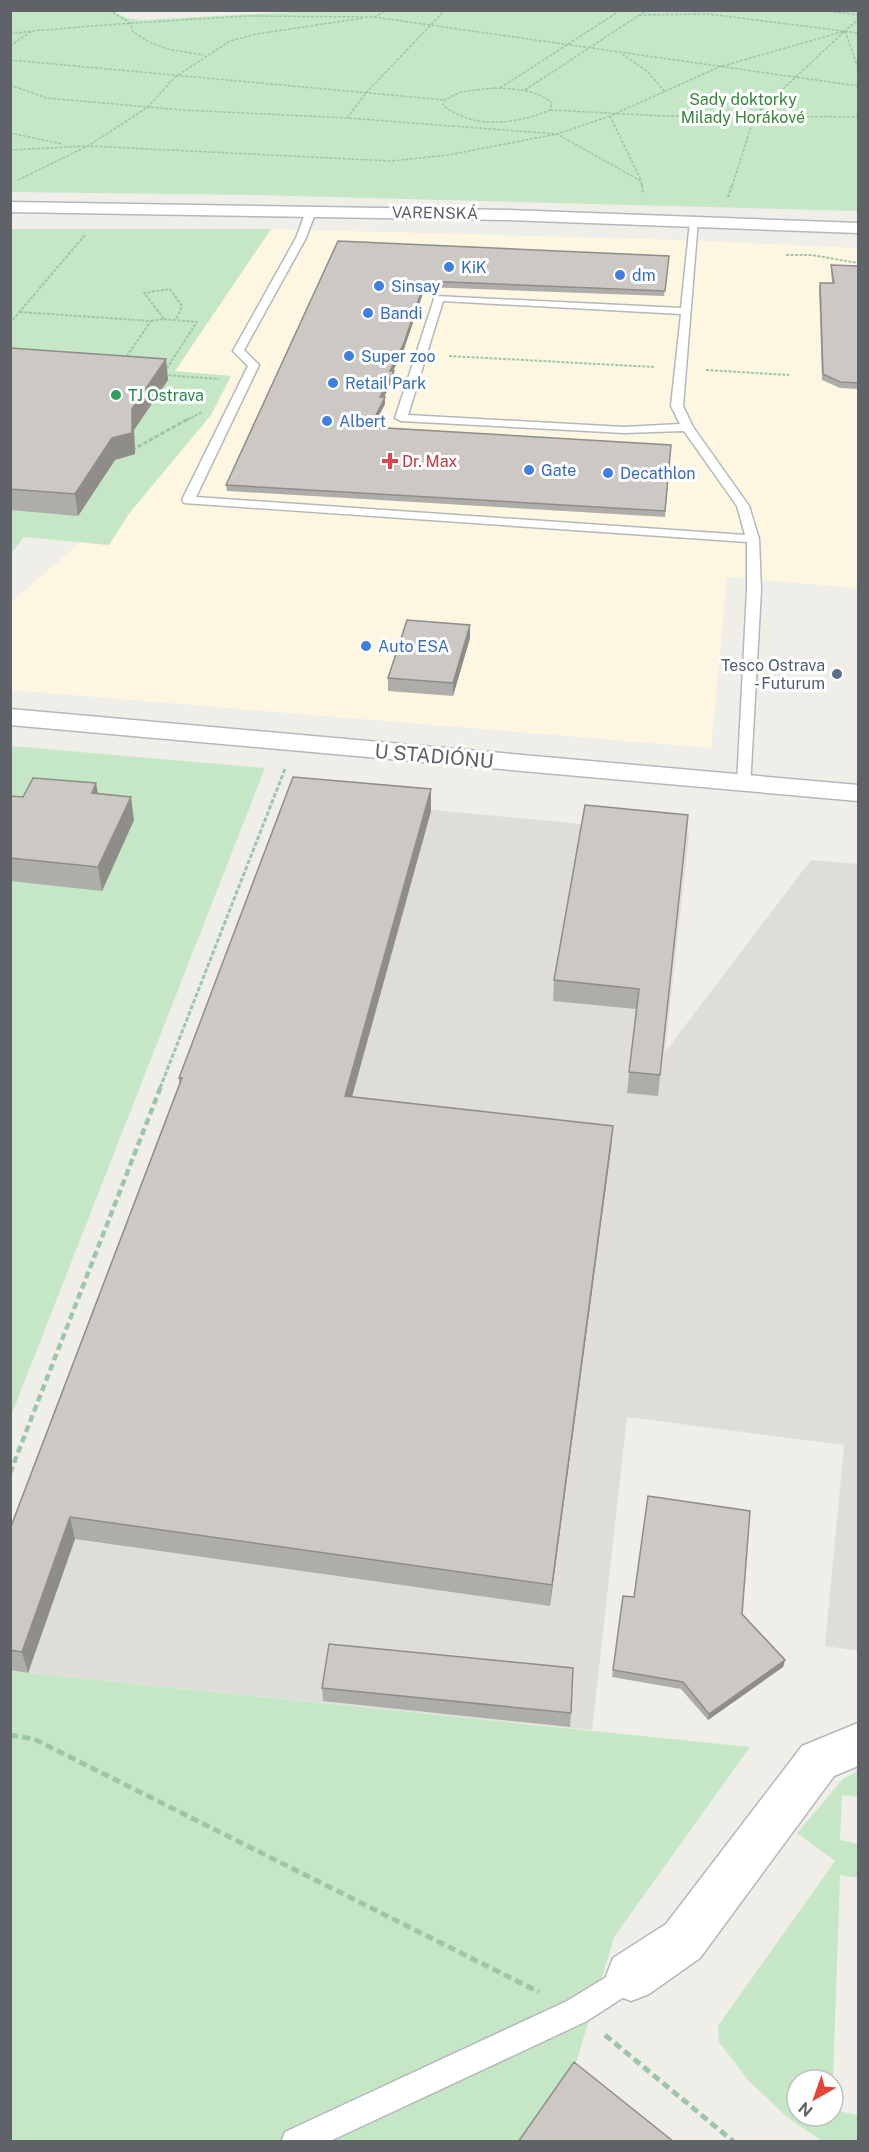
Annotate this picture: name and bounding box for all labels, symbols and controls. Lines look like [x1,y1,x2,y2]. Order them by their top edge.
park label: Sady doktorky Milady Horákové [681,90,805,127]
street label: VARENSKÁ [392,202,478,223]
place label: KiK [461,258,487,277]
marker: KiK [442,260,456,274]
place label: dm [632,266,656,285]
marker: dm [613,268,627,282]
place label: Sinsay [391,277,441,296]
marker: Sinsay [372,279,386,293]
place label: Bandi [380,304,422,323]
marker: Bandi [361,306,375,320]
place label: Super zoo [361,347,436,366]
marker: Super zoo [342,349,356,363]
place label: Retail Park [345,374,426,393]
marker: Retail Park [326,376,340,390]
place label: TJ Ostrava [128,386,204,405]
marker: TJ Ostrava [109,388,123,402]
place label: Albert [339,412,386,431]
marker: Albert [320,414,334,428]
place label: Dr. Max [402,452,457,471]
marker: Dr. Max [383,454,397,468]
place label: Gate [541,461,576,480]
marker: Gate [522,463,536,477]
place label: Decathlon [620,464,695,483]
marker: Decathlon [601,466,615,480]
place label: Auto ESA [378,637,449,656]
marker: Auto ESA [359,639,373,653]
place label: Tesco Ostrava - Futurum [721,656,825,693]
marker: Tesco Ostrava - Futurum [830,667,844,681]
street label: U STADIÓNU [373,738,495,773]
north arrow [785,2068,845,2128]
text: N [795,2098,817,2120]

